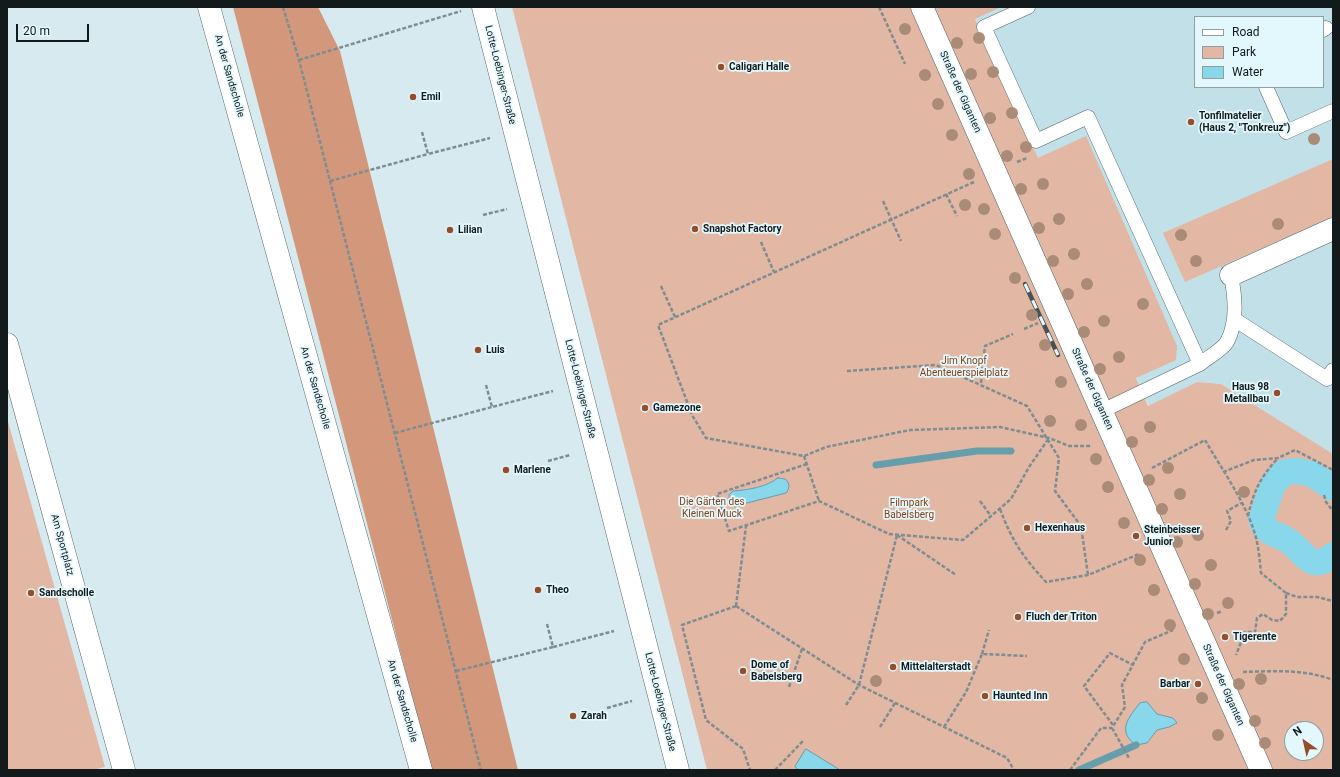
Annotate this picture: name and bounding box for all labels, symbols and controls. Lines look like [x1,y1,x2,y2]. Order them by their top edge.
scale bar [18,16,91,42]
legend [1194,16,1324,88]
text: 20 m [23,24,50,38]
street label: Lotte-Loebinger-Straße [482,24,518,126]
text: Road [1232,25,1260,39]
street label: An der Sandscholle [211,33,247,119]
text: Park [1232,45,1256,59]
street label: Straße der Giganten [937,49,983,135]
place label: Caligari Halle [729,61,789,73]
marker: Caligari Halle [716,62,726,72]
text: Water [1232,65,1263,79]
place label: Emil [421,91,441,103]
marker: Emil [408,92,418,102]
place label: Tonfilmatelier (Haus 2, "Tonkreuz") [1199,110,1290,134]
marker: Tonfilmatelier (Haus 2, "Tonkreuz") [1186,117,1196,127]
place label: Snapshot Factory [703,223,782,235]
place label: Lilian [458,224,482,236]
marker: Snapshot Factory [690,224,700,234]
marker: Lilian [445,225,455,235]
street label: Lotte-Loebinger-Straße [562,338,598,440]
place label: Luis [486,344,505,356]
street label: An der Sandscholle [297,345,333,431]
marker: Luis [473,345,483,355]
street label: Straße der Giganten [1069,346,1115,432]
park label: Jim Knopf Abenteuerspielplatz [920,355,1008,378]
place label: Haus 98 Metallbau [1224,381,1269,404]
marker: Haus 98 Metallbau [1272,388,1282,398]
place label: Gamezone [653,402,701,414]
marker: Gamezone [640,403,650,413]
place label: Marlene [514,464,551,476]
marker: Marlene [501,465,511,475]
park label: Die Gärten des Kleinen Muck [679,496,745,520]
park label: Filmpark Babelsberg [884,497,934,520]
street label: Am Sportplatz [48,513,76,577]
place label: Hexenhaus [1035,522,1085,534]
marker: Hexenhaus [1022,523,1032,533]
place label: Steinbeisser Junior [1144,524,1200,548]
marker: Steinbeisser Junior [1131,531,1141,541]
place label: Theo [546,584,569,596]
marker: Theo [533,585,543,595]
place label: Sandscholle [39,587,94,599]
marker: Sandscholle [26,588,36,598]
place label: Fluch der Triton [1026,611,1097,623]
marker: Fluch der Triton [1013,612,1023,622]
place label: Tigerente [1233,631,1276,643]
marker: Tigerente [1220,632,1230,642]
street label: Straße der Giganten [1200,642,1246,728]
street label: Lotte-Loebinger-Straße [642,651,678,753]
street label: An der Sandscholle [384,658,420,744]
place label: Dome of Babelsberg [751,659,802,682]
place label: Mittelalterstadt [901,661,971,673]
marker: Mittelalterstadt [888,662,898,672]
marker: Dome of Babelsberg [738,666,748,676]
place label: Barbar [1160,678,1190,690]
marker: Barbar [1193,679,1203,689]
place label: Haunted Inn [993,690,1048,702]
marker: Haunted Inn [980,691,990,701]
place label: Zarah [581,710,607,722]
marker: Zarah [568,711,578,721]
north arrow [1284,721,1324,761]
text: N [1291,724,1304,739]

